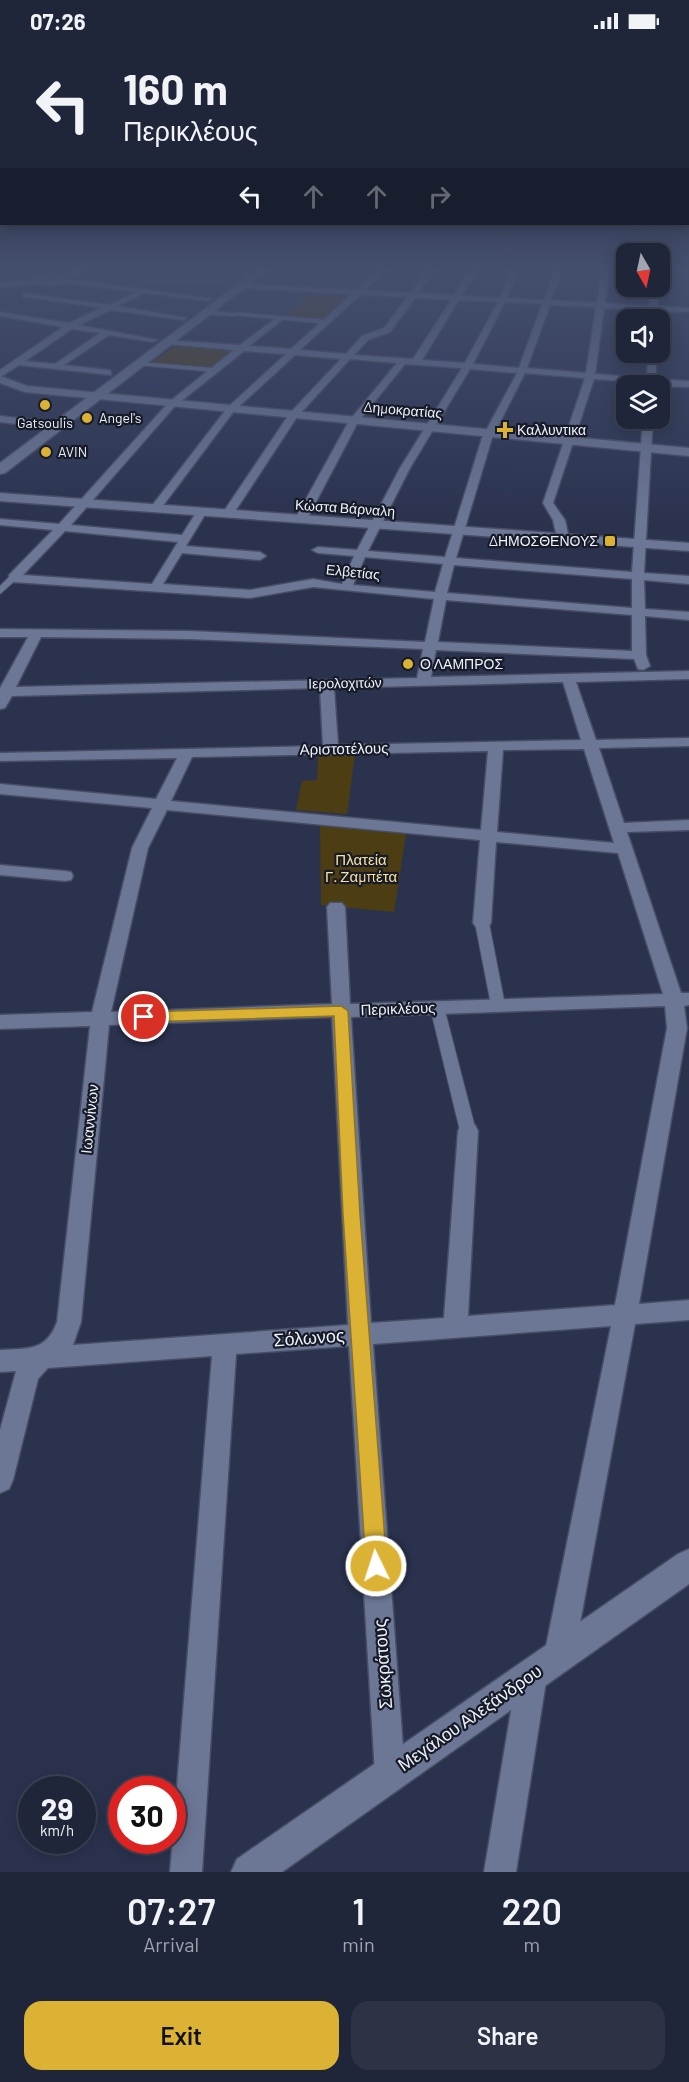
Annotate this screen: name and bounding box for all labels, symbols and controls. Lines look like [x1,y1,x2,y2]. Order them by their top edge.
text: 07:26 [30,8,86,34]
text: 160 m [123,63,228,113]
icon: left [24,66,102,144]
text: Περικλέους [123,114,258,146]
icon: left [234,180,267,213]
icon: ahead [297,180,330,213]
icon: ahead [360,180,393,213]
icon: right [423,180,456,213]
north arrow [616,243,670,297]
map controls [616,243,670,429]
button: sound [616,309,670,363]
button: layers [616,375,670,429]
marker: Gatsoulis [38,398,52,412]
street label: Δημοκρατίας [363,398,443,421]
place label: Angel's [99,409,142,426]
marker: Angel's [80,411,94,425]
place label: Gatsoulis [17,414,73,431]
place label: Καλλυντικα [517,421,586,438]
marker: Καλλυντικα [498,423,512,437]
place label: AVIN [58,443,87,460]
marker: AVIN [39,445,53,459]
street label: Κώστα Βάρναλη [294,496,396,519]
place label: ΔΗΜΟΣΘΕΝΟΥΣ [489,532,598,549]
marker: ΔΗΜΟΣΘΕΝΟΥΣ [603,534,617,548]
street label: Ελβετίας [325,560,381,583]
place label: Ο ΛΑΜΠΡΟΣ [420,655,503,672]
marker: Ο ΛΑΜΠΡΟΣ [401,657,415,671]
street label: Ιερολοχιτών [308,673,382,692]
street label: Αριστοτέλους [300,738,388,758]
park label: Πλατεία Γ. Ζαμπέτα [325,850,397,885]
pin [118,991,169,1042]
street label: Περικλέους [360,998,436,1018]
icon: arrive [127,1000,160,1033]
street label: Ιωαννίνων [76,1083,102,1154]
street label: Σόλωνος [273,1324,346,1350]
position arrow [344,1534,408,1598]
street label: Σωκράτους [368,1618,396,1710]
street label: Μεγάλου Αλεξάνδρου [393,1659,546,1775]
speed limit sign: 30 [108,1776,186,1854]
text: 29 [41,1790,73,1826]
text: km/h [40,1821,74,1839]
text: 07:27 [127,1889,215,1932]
text: 1 [352,1889,365,1932]
text: 220 [502,1889,562,1932]
text: Arrival [143,1932,199,1956]
text: min [342,1932,375,1956]
text: m [524,1932,540,1956]
button: Exit [24,2001,339,2070]
button: Share [351,2001,665,2070]

